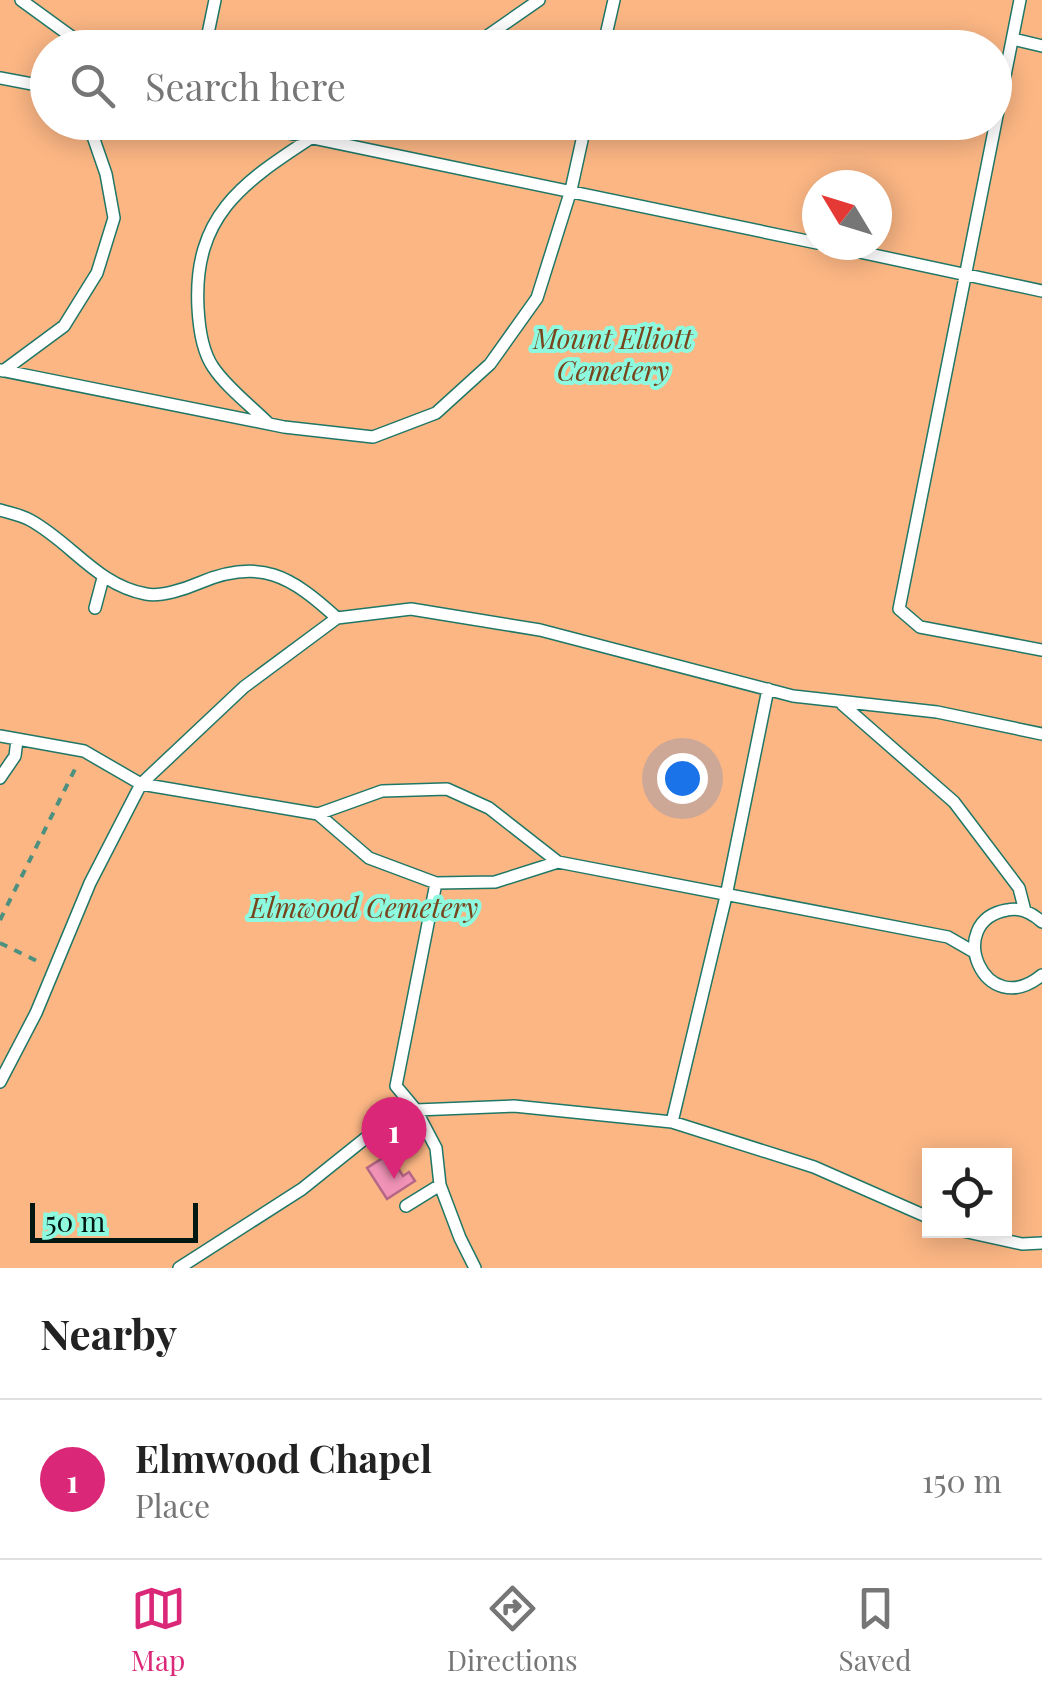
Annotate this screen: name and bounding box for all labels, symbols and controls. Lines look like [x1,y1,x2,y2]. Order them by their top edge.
search box [30,30,1012,140]
icon: search [65,58,120,113]
text: Search here [145,60,346,111]
north arrow [802,170,892,260]
park label: Mount Elliott Cemetery [532,319,694,388]
your location [657,753,708,804]
park label: Elmwood Cemetery [249,888,478,925]
pin: 1 [362,1096,426,1179]
map controls [922,1148,1012,1238]
button: locate [922,1148,1012,1238]
scale bar [30,1198,198,1242]
text: 50 m [45,1202,105,1239]
text: Nearby [40,1305,177,1361]
text: Elmwood Chapel [135,1432,432,1483]
text: 1 [66,1458,79,1501]
text: 150 m [922,1458,1002,1501]
text: Place [135,1483,210,1526]
tab: Map [131,1581,186,1678]
tab: Directions [447,1581,577,1678]
tab: Saved [839,1581,911,1678]

